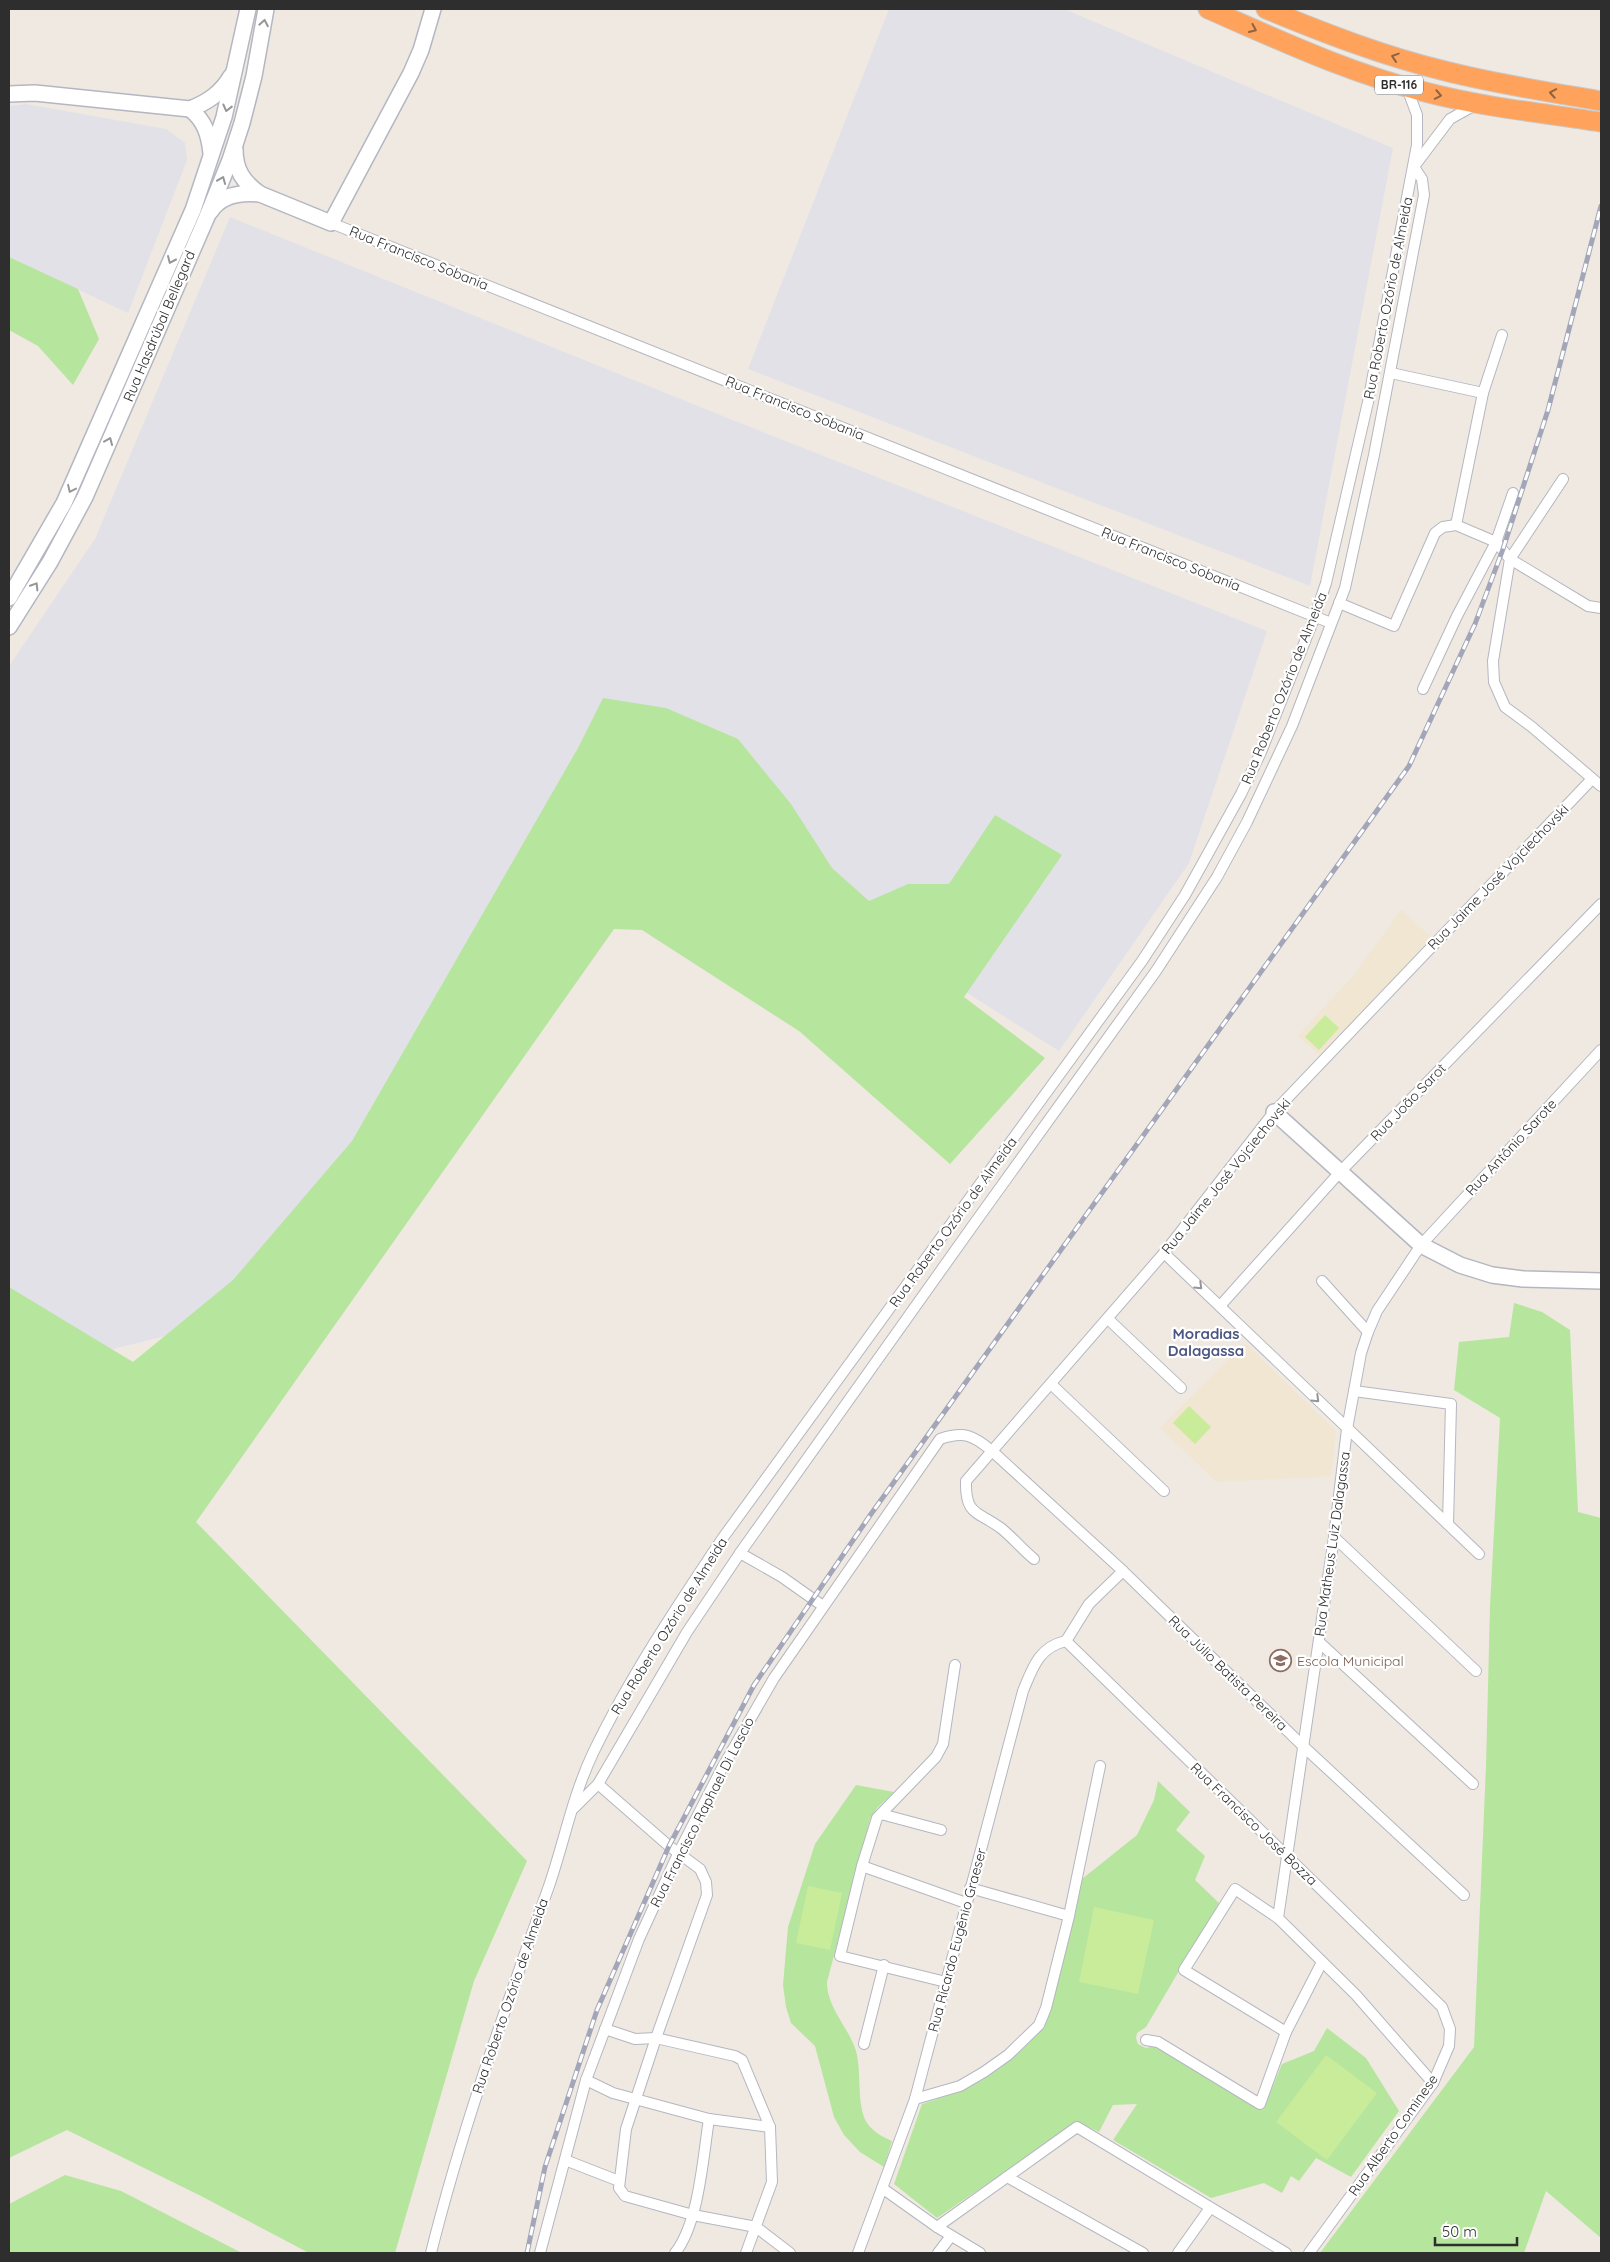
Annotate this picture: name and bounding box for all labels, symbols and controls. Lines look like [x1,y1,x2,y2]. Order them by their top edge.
one-way arrow [258,19,268,27]
one-way arrow [1248,22,1257,33]
one-way arrow [1391,53,1400,63]
road number: BR-116 [1375,76,1423,94]
one-way arrow [1549,88,1558,98]
one-way arrow [1434,89,1443,100]
one-way arrow [222,103,232,111]
one-way arrow [216,176,226,184]
street label: Rua Roberto Ozório de Almeida [1360,195,1416,401]
street label: Rua Francisco Sobania [347,222,491,294]
street label: Rua Hasdrúbal Bellegard [119,248,199,404]
one-way arrow [167,255,178,264]
street label: Rua Francisco Sobania [723,372,867,444]
one-way arrow [103,437,114,446]
one-way arrow [67,484,77,493]
street label: Rua Francisco Sobania [1099,523,1243,595]
one-way arrow [29,582,39,591]
street label: Rua Roberto Ozório de Almeida [1237,589,1331,787]
street label: Rua Jaime José Vojciechovski [1424,800,1572,954]
street label: Rua João Sarot [1366,1059,1450,1145]
street label: Rua Jaime José Vojciechovski [1157,1094,1295,1258]
street label: Rua Antônio Sarote [1462,1095,1561,1199]
street label: Rua Roberto Ozório de Almeida [885,1134,1021,1310]
one-way arrow [1194,1280,1203,1289]
district label: Moradias Dalagassa [1168,1324,1244,1360]
one-way arrow [1310,1394,1319,1403]
street label: Rua Matheus Luiz Dalagassa [1310,1450,1354,1638]
street label: Rua Roberto Ozório de Almeida [607,1534,731,1718]
street label: Rua Júlio Batista Pereira [1165,1611,1291,1735]
school or university icon: Escola Municipal [1269,1649,1293,1673]
place label: Escola Municipal [1297,1652,1404,1670]
street label: Rua Francisco Raphael Di Lascio [646,1714,758,1910]
street label: Rua Francisco José Bozza [1187,1759,1321,1889]
street label: Rua Ricardo Eugênio Graeser [924,1845,990,2034]
street label: Rua Roberto Ozório de Almeida [468,1896,552,2096]
street label: Rua Alberto Cominese [1344,2071,1442,2199]
scale bar [1435,2214,1518,2246]
text: 50 m [1442,2222,1477,2241]

